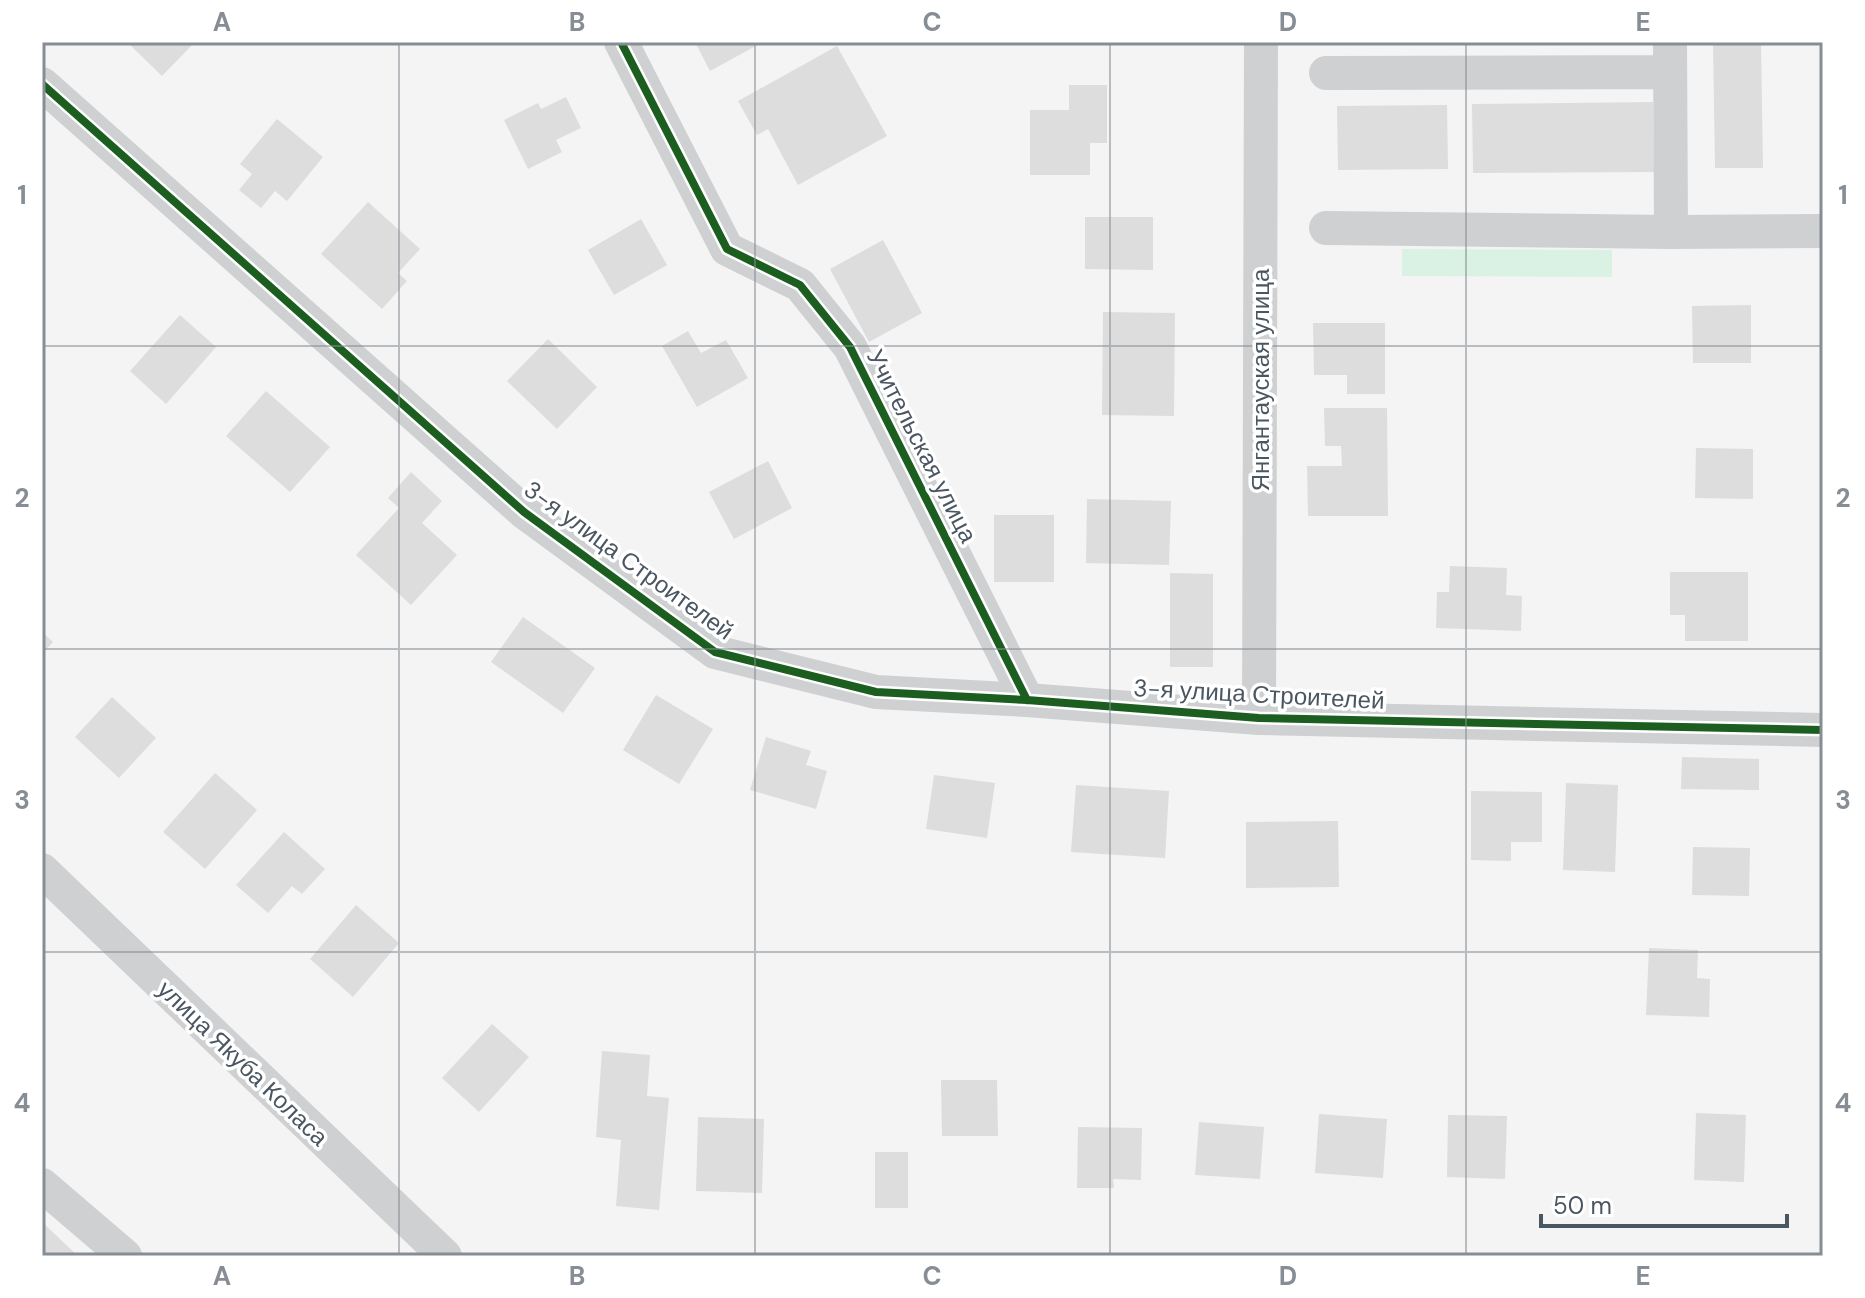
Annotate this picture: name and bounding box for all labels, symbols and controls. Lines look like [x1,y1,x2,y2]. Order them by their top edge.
text: A [213,5,231,39]
text: B [569,5,585,39]
text: C [922,5,942,39]
text: D [1279,5,1297,39]
text: E [1635,5,1651,39]
text: 1 [17,178,27,212]
text: 1 [1838,178,1848,212]
street label: Янгантауская улица [1245,268,1276,491]
street label: Учительская улица [860,344,984,548]
street label: 3-я улица Строителей [518,474,740,646]
text: 2 [14,481,30,515]
text: 2 [1835,481,1851,515]
street label: 3-я улица Строителей [1133,672,1385,716]
text: 3 [14,783,30,817]
text: 3 [1835,783,1851,817]
street label: улица Якуба Коласа [151,974,335,1153]
text: 4 [14,1086,30,1120]
text: 4 [1835,1086,1851,1120]
scale bar [1541,1178,1787,1228]
text: 50 m [1553,1190,1612,1221]
text: A [213,1259,231,1293]
text: B [569,1259,585,1293]
text: C [922,1259,942,1293]
text: D [1279,1259,1297,1293]
text: E [1635,1259,1651,1293]

